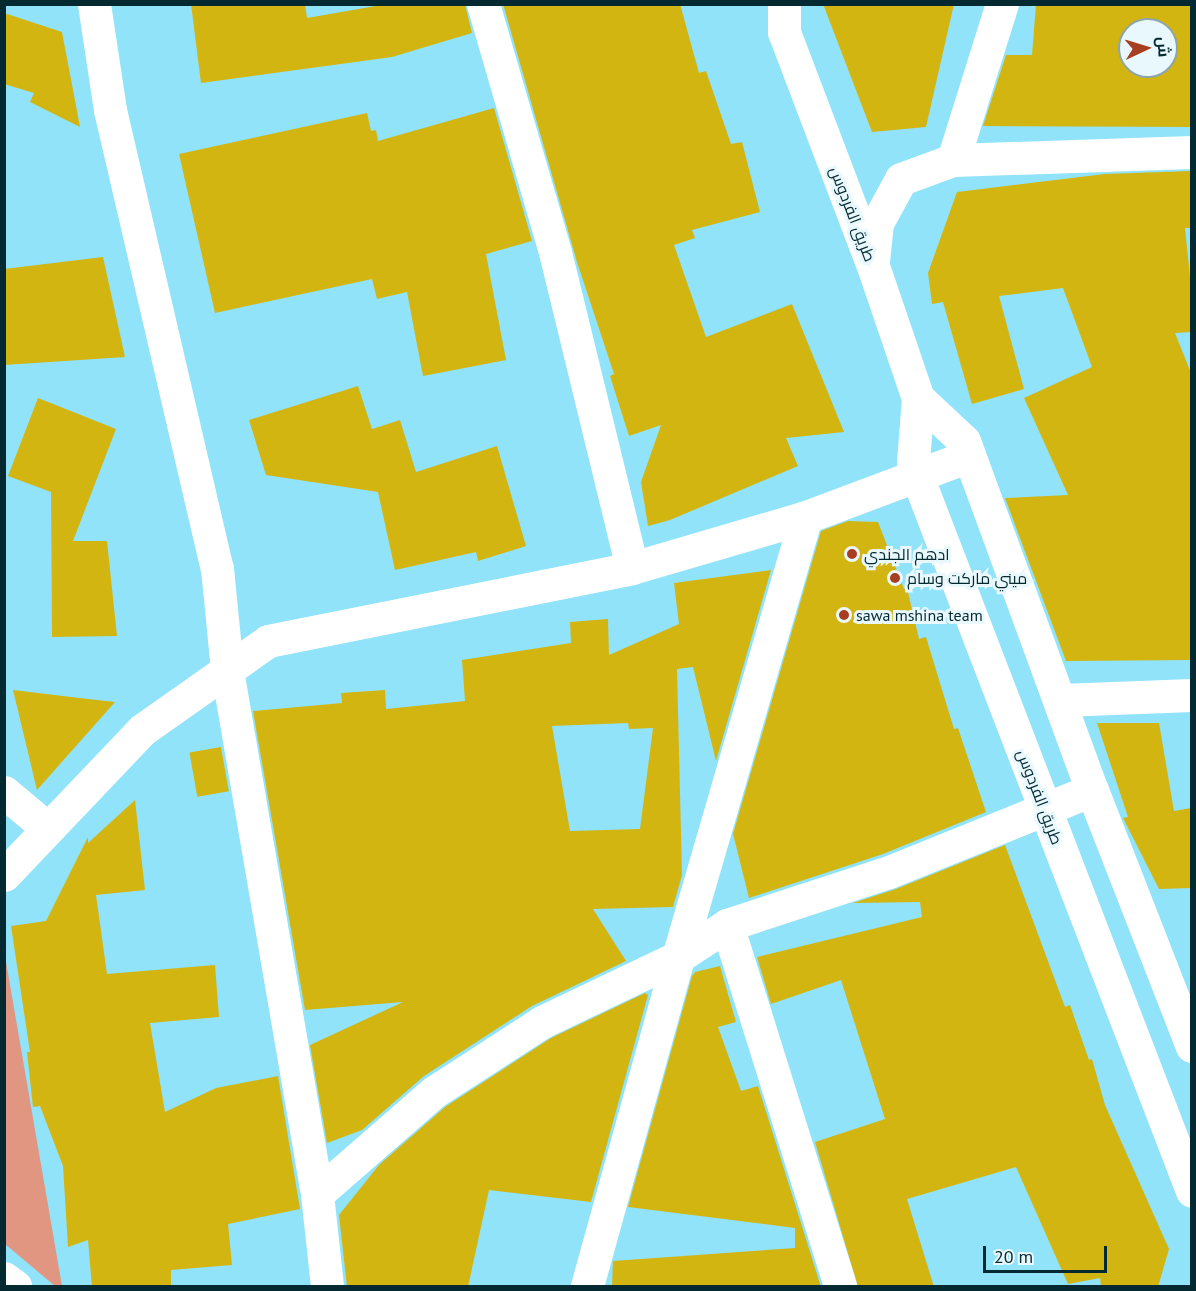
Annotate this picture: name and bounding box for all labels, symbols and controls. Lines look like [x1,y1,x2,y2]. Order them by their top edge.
north arrow [1118,18,1178,78]
text: ش [1153,36,1175,58]
street label: طريق الفردوس [826,164,880,264]
place label: ادهم الجندي [864,544,950,564]
marker: ادهم الجندي [845,547,859,561]
place label: ميني ماركت وسام [907,568,1027,588]
marker: ميني ماركت وسام [888,571,902,585]
place label: sawa mshina team [856,605,983,625]
marker: sawa mshina team [837,608,851,622]
street label: طريق الفردوس [1013,747,1067,847]
scale bar [986,1234,1110,1272]
text: 20 m [994,1245,1033,1268]

